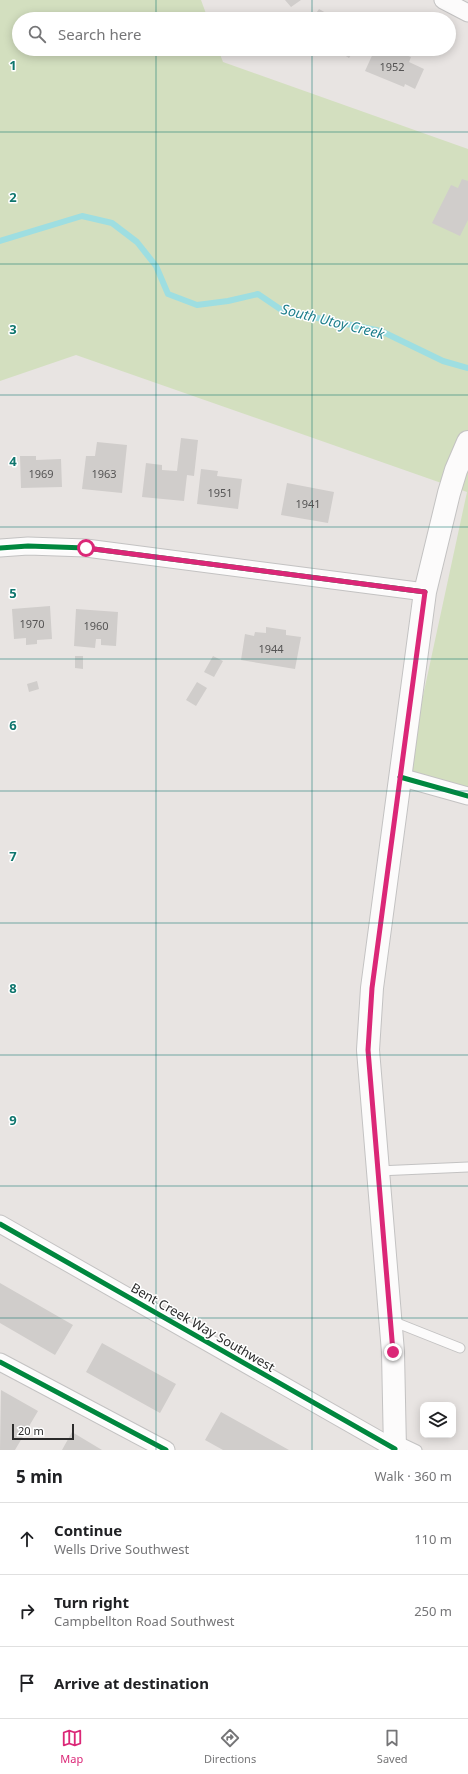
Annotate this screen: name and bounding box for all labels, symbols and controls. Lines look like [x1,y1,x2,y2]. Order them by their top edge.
search box [12,12,456,56]
icon: search [26,23,48,45]
text: Search here [58,24,141,44]
text: 1 [9,56,17,74]
house number: 1952 [379,59,405,74]
text: 2 [9,188,17,206]
water label: South Utoy Creek [279,299,388,343]
text: 3 [9,320,17,338]
text: 4 [9,452,17,470]
house number: 1969 [28,466,54,481]
house number: 1963 [91,466,117,481]
house number: 1951 [207,485,233,500]
house number: 1941 [295,496,321,511]
route start [77,539,95,557]
text: 5 [9,584,17,602]
house number: 1970 [19,616,45,631]
house number: 1960 [83,618,109,633]
house number: 1944 [258,641,284,656]
text: 6 [9,716,17,734]
text: 7 [9,847,17,865]
text: 8 [9,979,17,997]
text: 9 [9,1111,17,1129]
street label: Bent Creek Way Southwest [128,1278,279,1376]
route end [384,1343,402,1361]
map controls [420,1402,456,1438]
button: layers [420,1402,456,1438]
scale bar [12,1422,74,1441]
text: 20 m [18,1423,44,1438]
text: 5 min [16,1465,63,1488]
text: Walk · 360 m [374,1467,452,1485]
text: Continue [54,1520,122,1540]
icon: ahead [16,1528,38,1550]
text: 110 m [414,1530,452,1548]
text: Wells Drive Southwest [54,1540,189,1558]
text: Turn right [54,1592,129,1612]
icon: right [16,1600,38,1622]
text: 250 m [414,1602,452,1620]
text: Campbellton Road Southwest [54,1612,235,1630]
icon: arrive [16,1672,38,1694]
text: Arrive at destination [54,1673,209,1693]
tab: Map [60,1727,83,1766]
tab: Directions [204,1727,256,1766]
tab: Saved [377,1727,408,1766]

